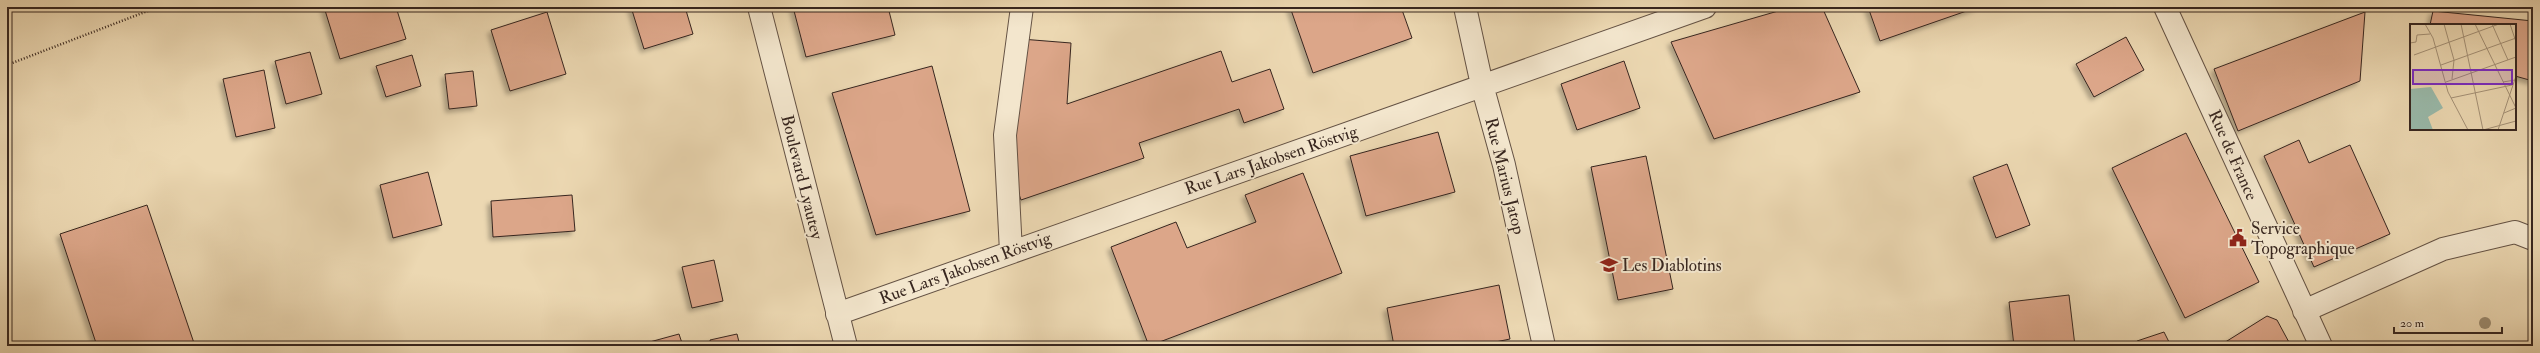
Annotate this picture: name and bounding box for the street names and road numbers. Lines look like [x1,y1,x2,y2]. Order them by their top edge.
street label: Rue de France [2204,107,2262,203]
street label: Boulevard Lyautey [775,113,828,242]
street label: Rue Marius Jatop [1479,115,1530,237]
street label: Rue Lars Jakobsen Röstvig [1182,120,1361,200]
street label: Rue Lars Jakobsen Röstvig [876,227,1055,310]

